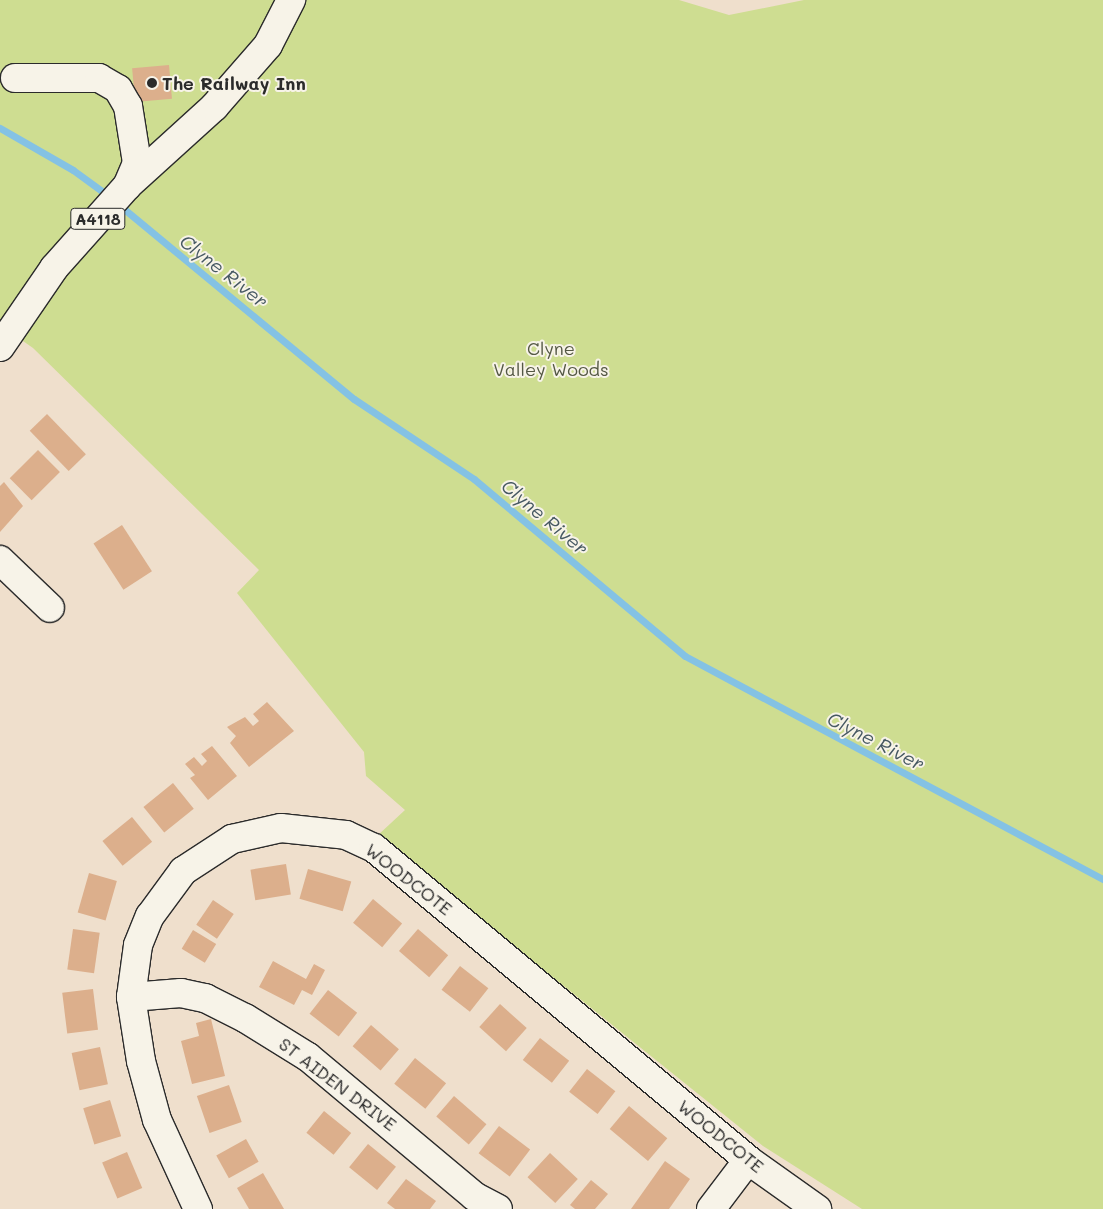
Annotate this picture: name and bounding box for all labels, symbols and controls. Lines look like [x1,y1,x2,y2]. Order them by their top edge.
place label: The Railway Inn [162,72,306,94]
marker: The Railway Inn [146,77,158,89]
road number: A4118 [69,205,127,232]
water label: Clyne River [175,229,273,313]
park label: Clyne Valley Woods [493,338,609,380]
water label: Clyne River [497,474,593,560]
water label: Clyne River [824,707,928,775]
street label: WOODCOTE [361,838,457,920]
street label: ST AIDEN DRIVE [275,1033,401,1135]
street label: WOODCOTE [674,1095,768,1177]

